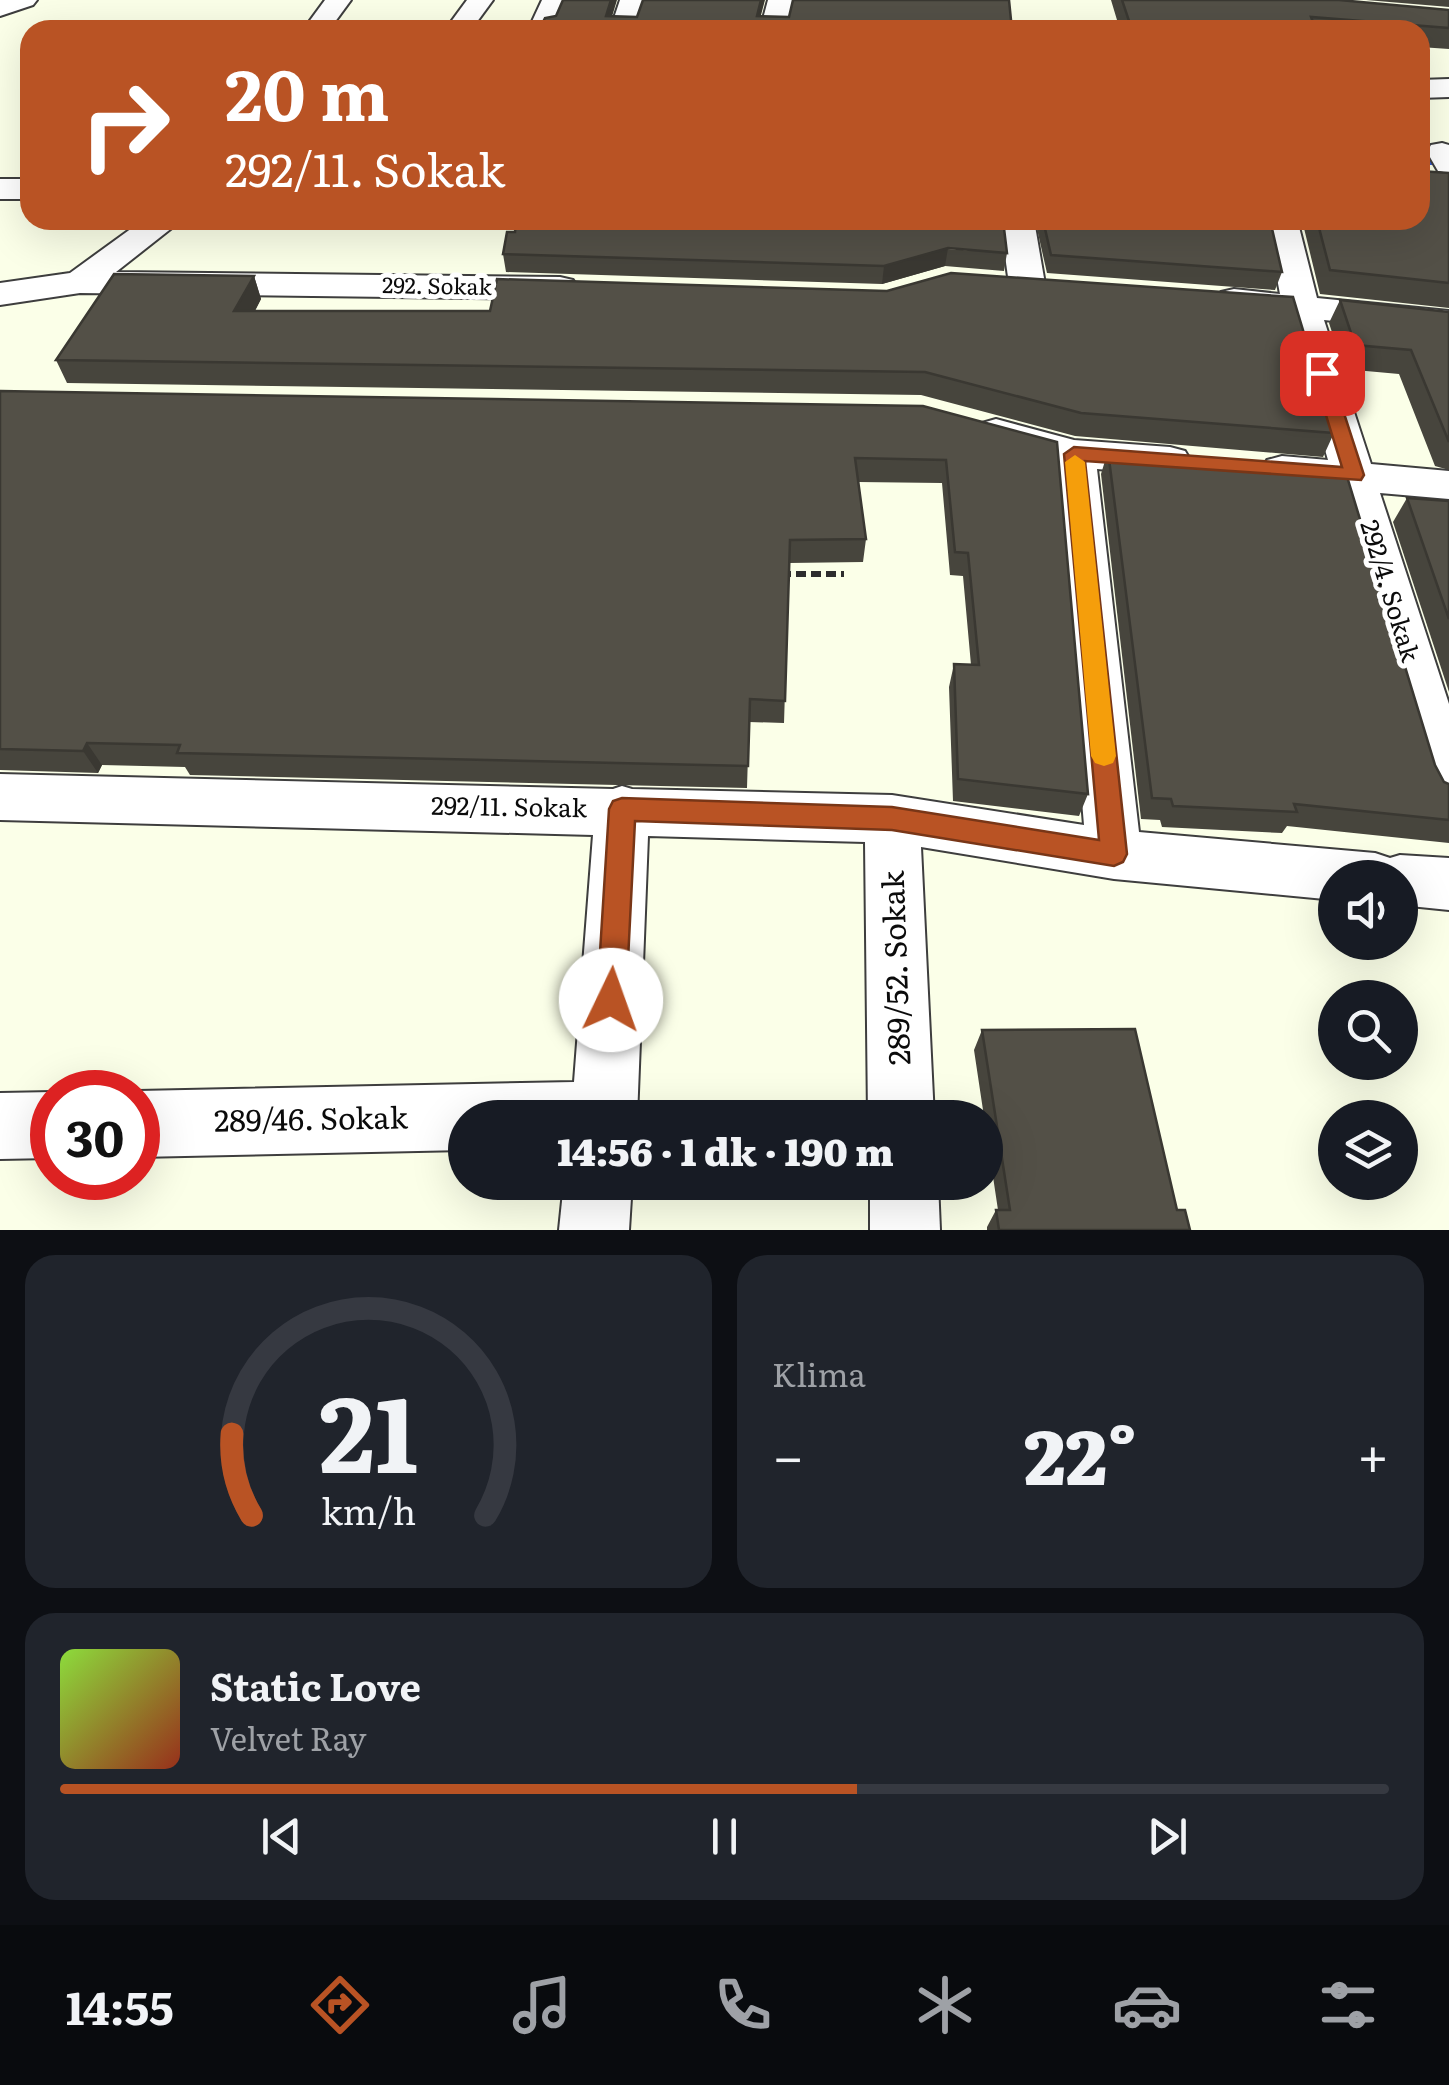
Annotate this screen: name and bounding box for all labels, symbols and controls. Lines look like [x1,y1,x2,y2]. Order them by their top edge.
text: 20 m [225,39,390,143]
icon: right [60,60,190,190]
text: 292/11. Sokak [225,134,505,201]
street label: 292. Sokak [382,267,493,302]
pin [1280,331,1365,416]
icon: arrive [1295,346,1350,401]
street label: 292/4. Sokak [1352,515,1431,667]
street label: 292/11. Sokak [431,786,588,825]
map controls [1318,860,1418,1200]
button: sound [1318,860,1418,960]
street label: 289/52. Sokak [869,870,919,1066]
position arrow [559,948,663,1052]
button: search [1318,980,1418,1080]
speed limit sign: 30 [30,1070,160,1200]
street label: 289/46. Sokak [214,1093,409,1141]
button: layers [1318,1100,1418,1200]
text: 14:56 · 1 dk · 190 m [557,1121,894,1178]
text: Klima [772,1349,866,1397]
text: 21 [319,1351,418,1505]
text: 22° [1024,1397,1137,1508]
text: − [772,1412,804,1494]
text: + [1357,1412,1389,1494]
text: km/h [321,1483,416,1536]
text: Static Love [210,1656,421,1713]
text: Velvet Ray [210,1713,366,1761]
icon: previous [254,1809,309,1864]
icon: pause [697,1809,752,1864]
icon: next [1140,1809,1195,1864]
icon: directions [305,1970,375,2040]
icon: music [507,1970,577,2040]
icon: phone [708,1970,778,2040]
icon: climate [910,1970,980,2040]
icon: car [1112,1970,1182,2040]
icon: filters [1313,1970,1383,2040]
text: 14:55 [66,1972,174,2039]

